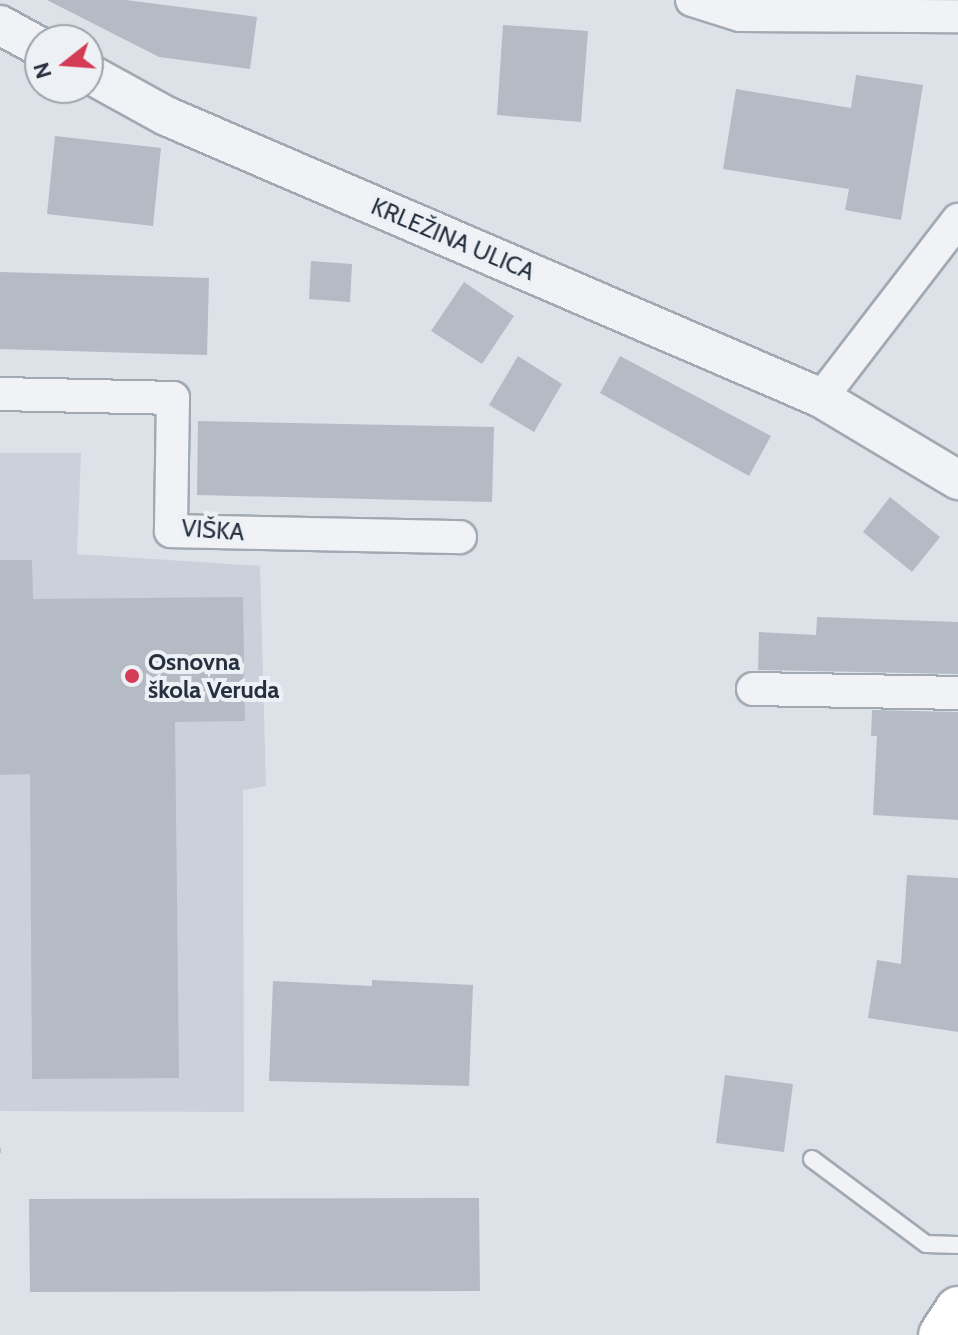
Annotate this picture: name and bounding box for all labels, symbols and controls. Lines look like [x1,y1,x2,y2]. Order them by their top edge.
north arrow [24,24,104,104]
text: N [27,59,58,82]
street label: KRLEŽINA ULICA [367,192,539,286]
street label: VIŠKA [181,513,245,547]
place label: Osnovna škola Veruda [148,648,279,704]
marker: Osnovna škola Veruda [123,667,141,685]

